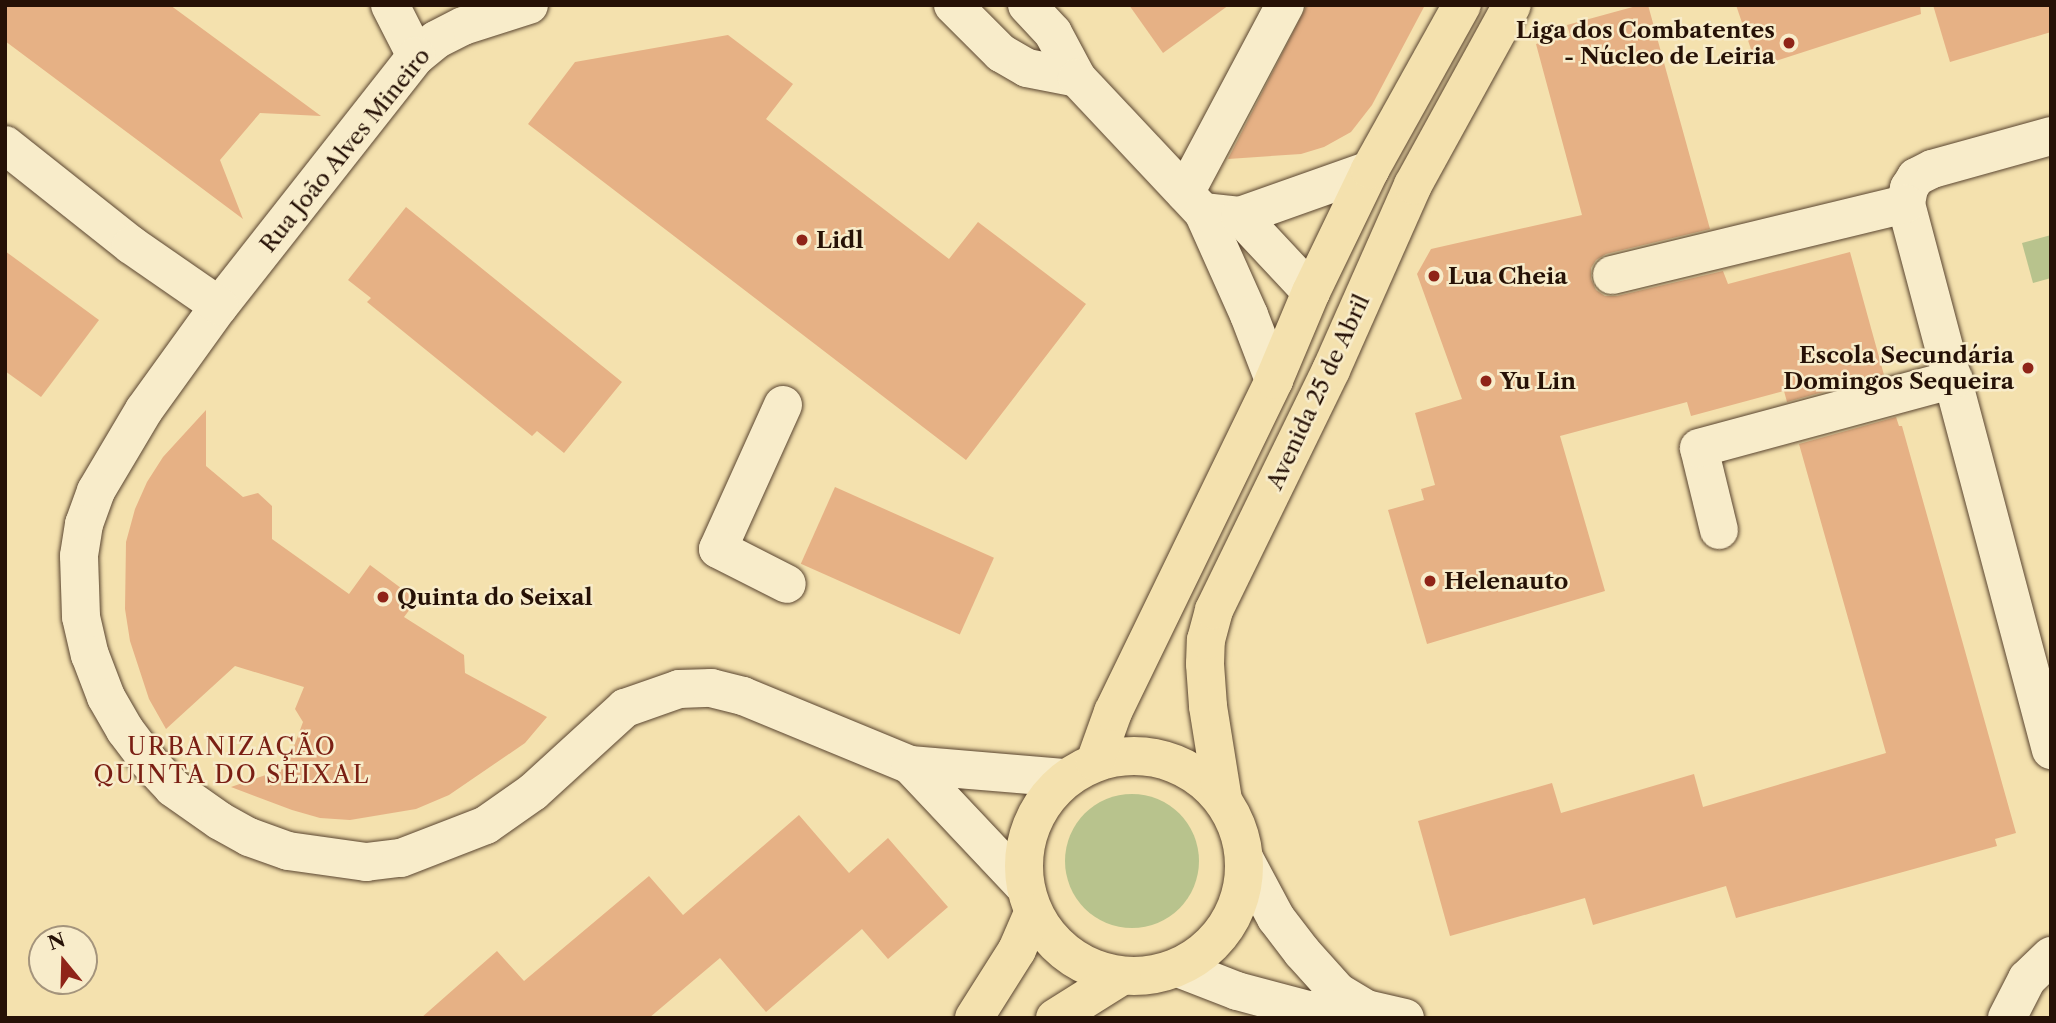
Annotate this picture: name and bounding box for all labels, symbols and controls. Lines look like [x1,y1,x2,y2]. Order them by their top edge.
place label: Liga dos Combatentes - Núcleo de Leiria [1516,16,1775,70]
marker: Liga dos Combatentes - Núcleo de Leiria [1781,35,1797,51]
street label: Rua João Alves Mineiro [254,42,436,258]
place label: Lidl [816,226,864,254]
marker: Lidl [794,232,810,248]
place label: Lua Cheia [1448,262,1568,290]
marker: Lua Cheia [1426,268,1442,284]
street label: Avenida 25 de Abril [1260,290,1376,494]
place label: Escola Secundária Domingos Sequeira [1783,341,2014,395]
marker: Escola Secundária Domingos Sequeira [2020,360,2036,376]
place label: Yu Lin [1500,367,1576,395]
marker: Yu Lin [1478,373,1494,389]
place label: Helenauto [1444,567,1568,595]
marker: Helenauto [1422,573,1438,589]
place label: Quinta do Seixal [397,583,593,611]
marker: Quinta do Seixal [375,589,391,605]
district label: URBANIZAÇÃO QUINTA DO SEIXAL [95,733,369,789]
north arrow [28,925,98,995]
text: N [45,928,68,955]

